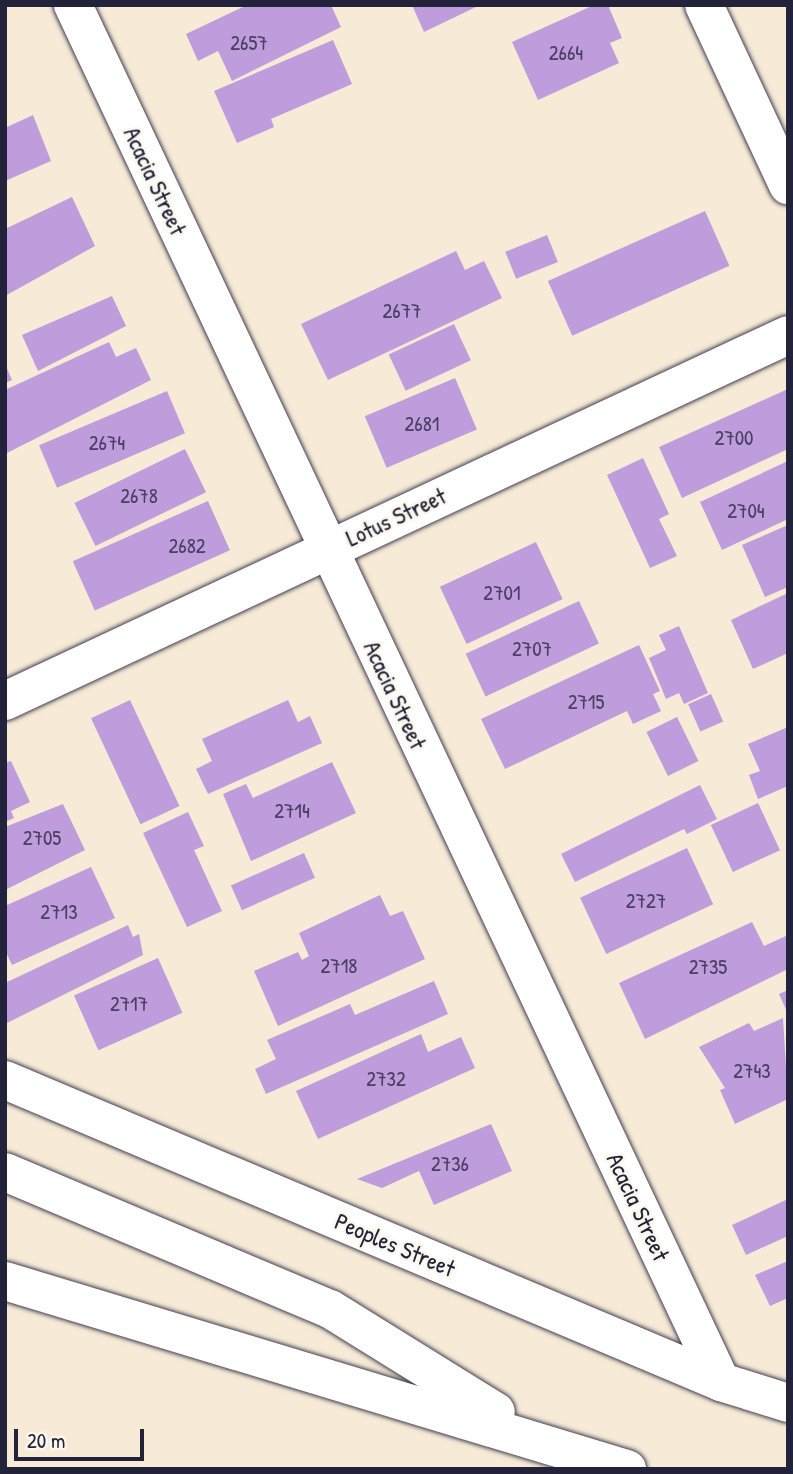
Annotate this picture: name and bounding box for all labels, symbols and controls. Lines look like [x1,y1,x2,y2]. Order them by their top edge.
house number: 2657 [230,30,268,56]
house number: 2664 [549,40,583,66]
street label: Acacia Street [117,122,193,240]
house number: 2677 [383,298,421,324]
house number: 2681 [405,411,439,437]
house number: 2700 [714,425,754,451]
house number: 2674 [89,430,125,456]
street label: Lotus Street [341,481,451,553]
house number: 2678 [120,483,158,509]
house number: 2704 [727,498,765,524]
house number: 2682 [168,533,206,559]
house number: 2701 [483,580,521,606]
street label: Acacia Street [357,636,433,754]
house number: 2707 [512,636,552,662]
house number: 2715 [568,689,604,715]
house number: 2714 [274,798,310,824]
house number: 2705 [23,825,61,851]
house number: 2727 [626,888,666,914]
house number: 2713 [40,899,78,925]
house number: 2718 [321,953,357,979]
house number: 2735 [689,954,727,980]
house number: 2717 [110,991,148,1017]
house number: 2743 [733,1058,771,1084]
house number: 2732 [366,1066,406,1092]
street label: Acacia Street [600,1148,676,1266]
house number: 2736 [431,1151,469,1177]
street label: Peoples Street [331,1207,459,1283]
scale bar [18,1414,147,1458]
text: 20 m [27,1426,65,1455]

